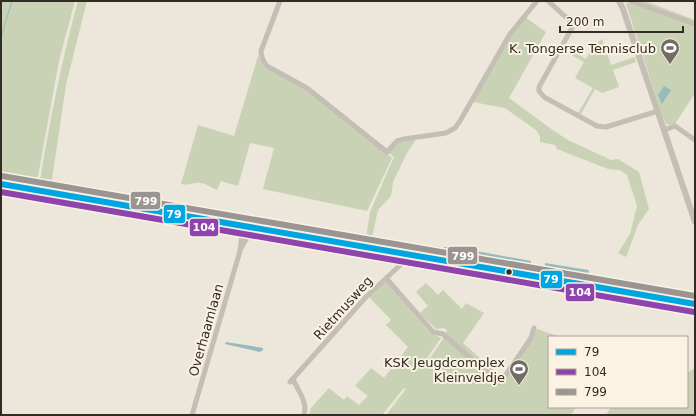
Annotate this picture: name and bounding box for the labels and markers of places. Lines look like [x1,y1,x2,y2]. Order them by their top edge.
sports icon: K. Tongerse Tennisclub [659,37,681,65]
place label: K. Tongerse Tennisclub [509,41,656,56]
unlabelled marker [504,267,514,277]
place label: KSK Jeugdcomplex Kleinveldje [384,355,505,385]
sports icon: KSK Jeugdcomplex Kleinveldje [508,358,530,386]

